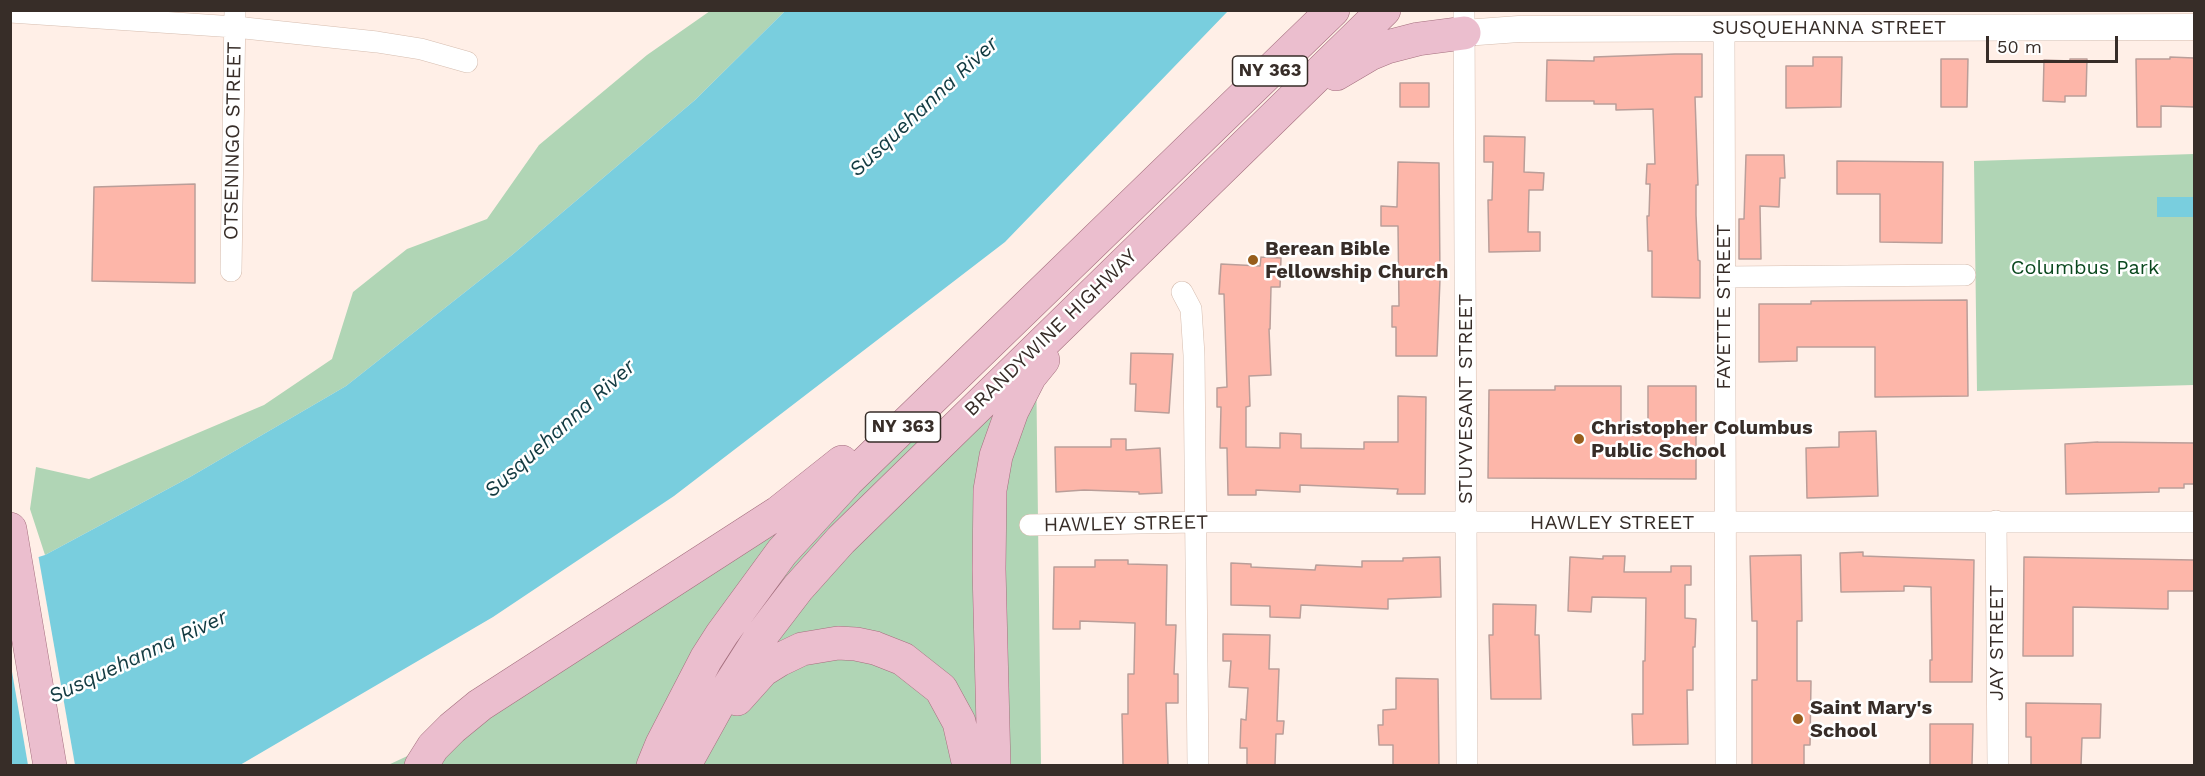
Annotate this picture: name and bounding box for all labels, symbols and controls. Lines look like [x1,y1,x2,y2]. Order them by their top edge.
street label: SUSQUEHANNA STREET [1712,16,1946,40]
scale bar [1989,24,2121,62]
water label: Susquehanna River [844,32,1004,182]
text: 50 m [1997,36,2042,57]
street label: OTSENINGO STREET [219,42,247,240]
road number: NY 363 [1232,56,1308,86]
street label: FAYETTE STREET [1712,224,1736,390]
place label: Berean Bible Fellowship Church [1265,237,1448,284]
street label: BRANDYWINE HIGHWAY [960,244,1142,422]
marker: Berean Bible Fellowship Church [1246,253,1260,267]
park label: Columbus Park [2011,256,2159,280]
street label: STUYVESANT STREET [1454,294,1478,504]
water label: Susquehanna River [479,355,641,503]
road number: NY 363 [866,412,940,442]
place label: Christopher Columbus Public School [1591,416,1813,463]
marker: Christopher Columbus Public School [1572,432,1586,446]
street label: HAWLEY STREET [1044,511,1208,537]
street label: HAWLEY STREET [1530,511,1694,535]
street label: JAY STREET [1985,585,2009,701]
water label: Susquehanna River [45,605,231,709]
place label: Saint Mary's School [1810,696,1932,743]
marker: Saint Mary's School [1791,712,1805,726]

